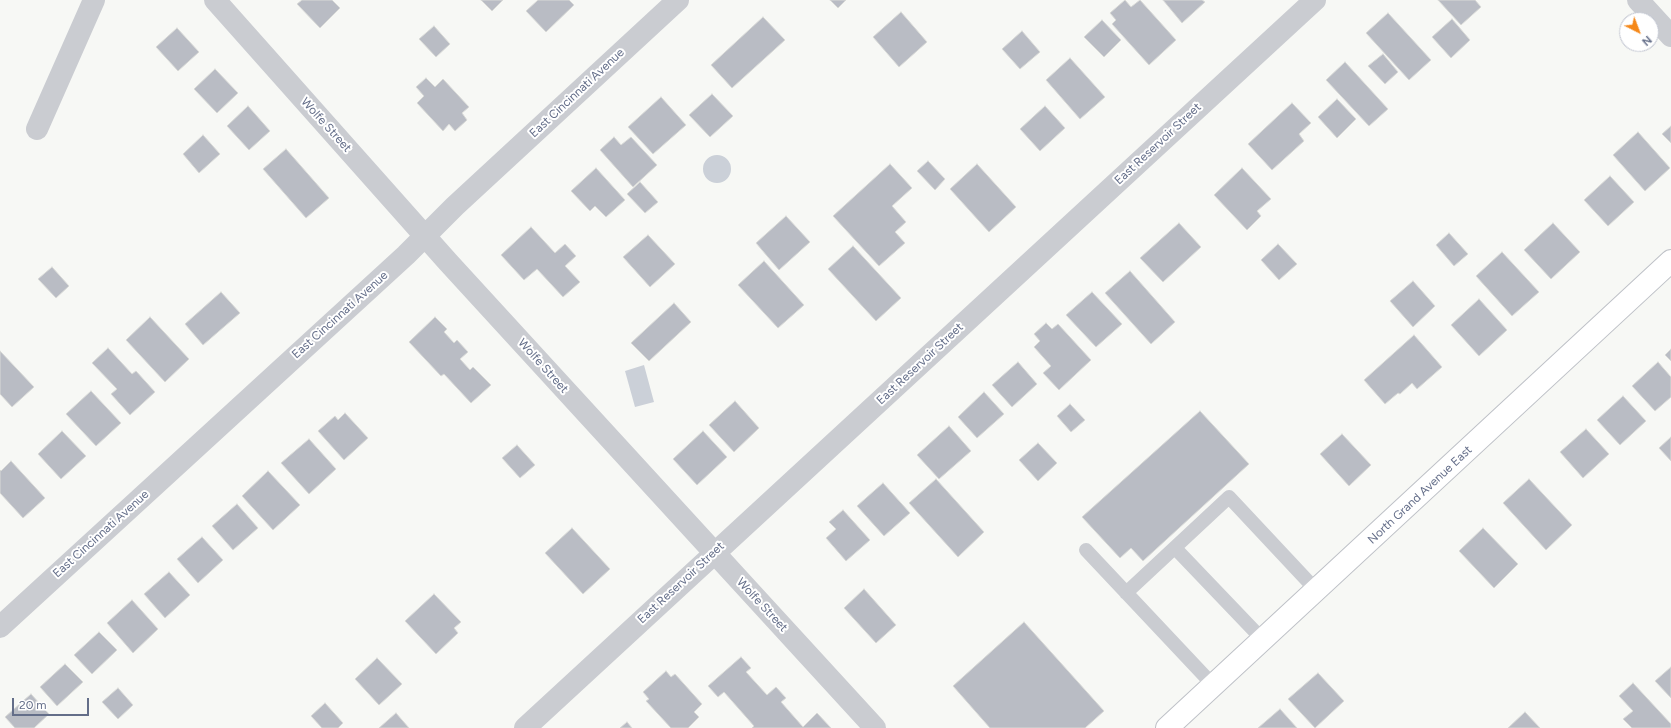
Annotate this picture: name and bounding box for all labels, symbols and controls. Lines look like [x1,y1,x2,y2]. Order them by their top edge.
north arrow [1619,12,1659,52]
text: N [1639,33,1654,48]
street label: East Cincinnati Avenue [527,45,627,141]
street label: Wolfe Street [298,95,354,155]
street label: East Reservoir Street [1112,100,1204,188]
street label: East Cincinnati Avenue [289,268,391,362]
street label: East Reservoir Street [874,320,966,408]
street label: Wolfe Street [515,336,571,396]
street label: North Grand Avenue East [1365,443,1475,547]
street label: East Cincinnati Avenue [50,487,152,581]
street label: East Reservoir Street [635,539,727,627]
street label: Wolfe Street [733,575,791,635]
scale bar [14,690,91,716]
text: 20 m [19,698,47,712]

